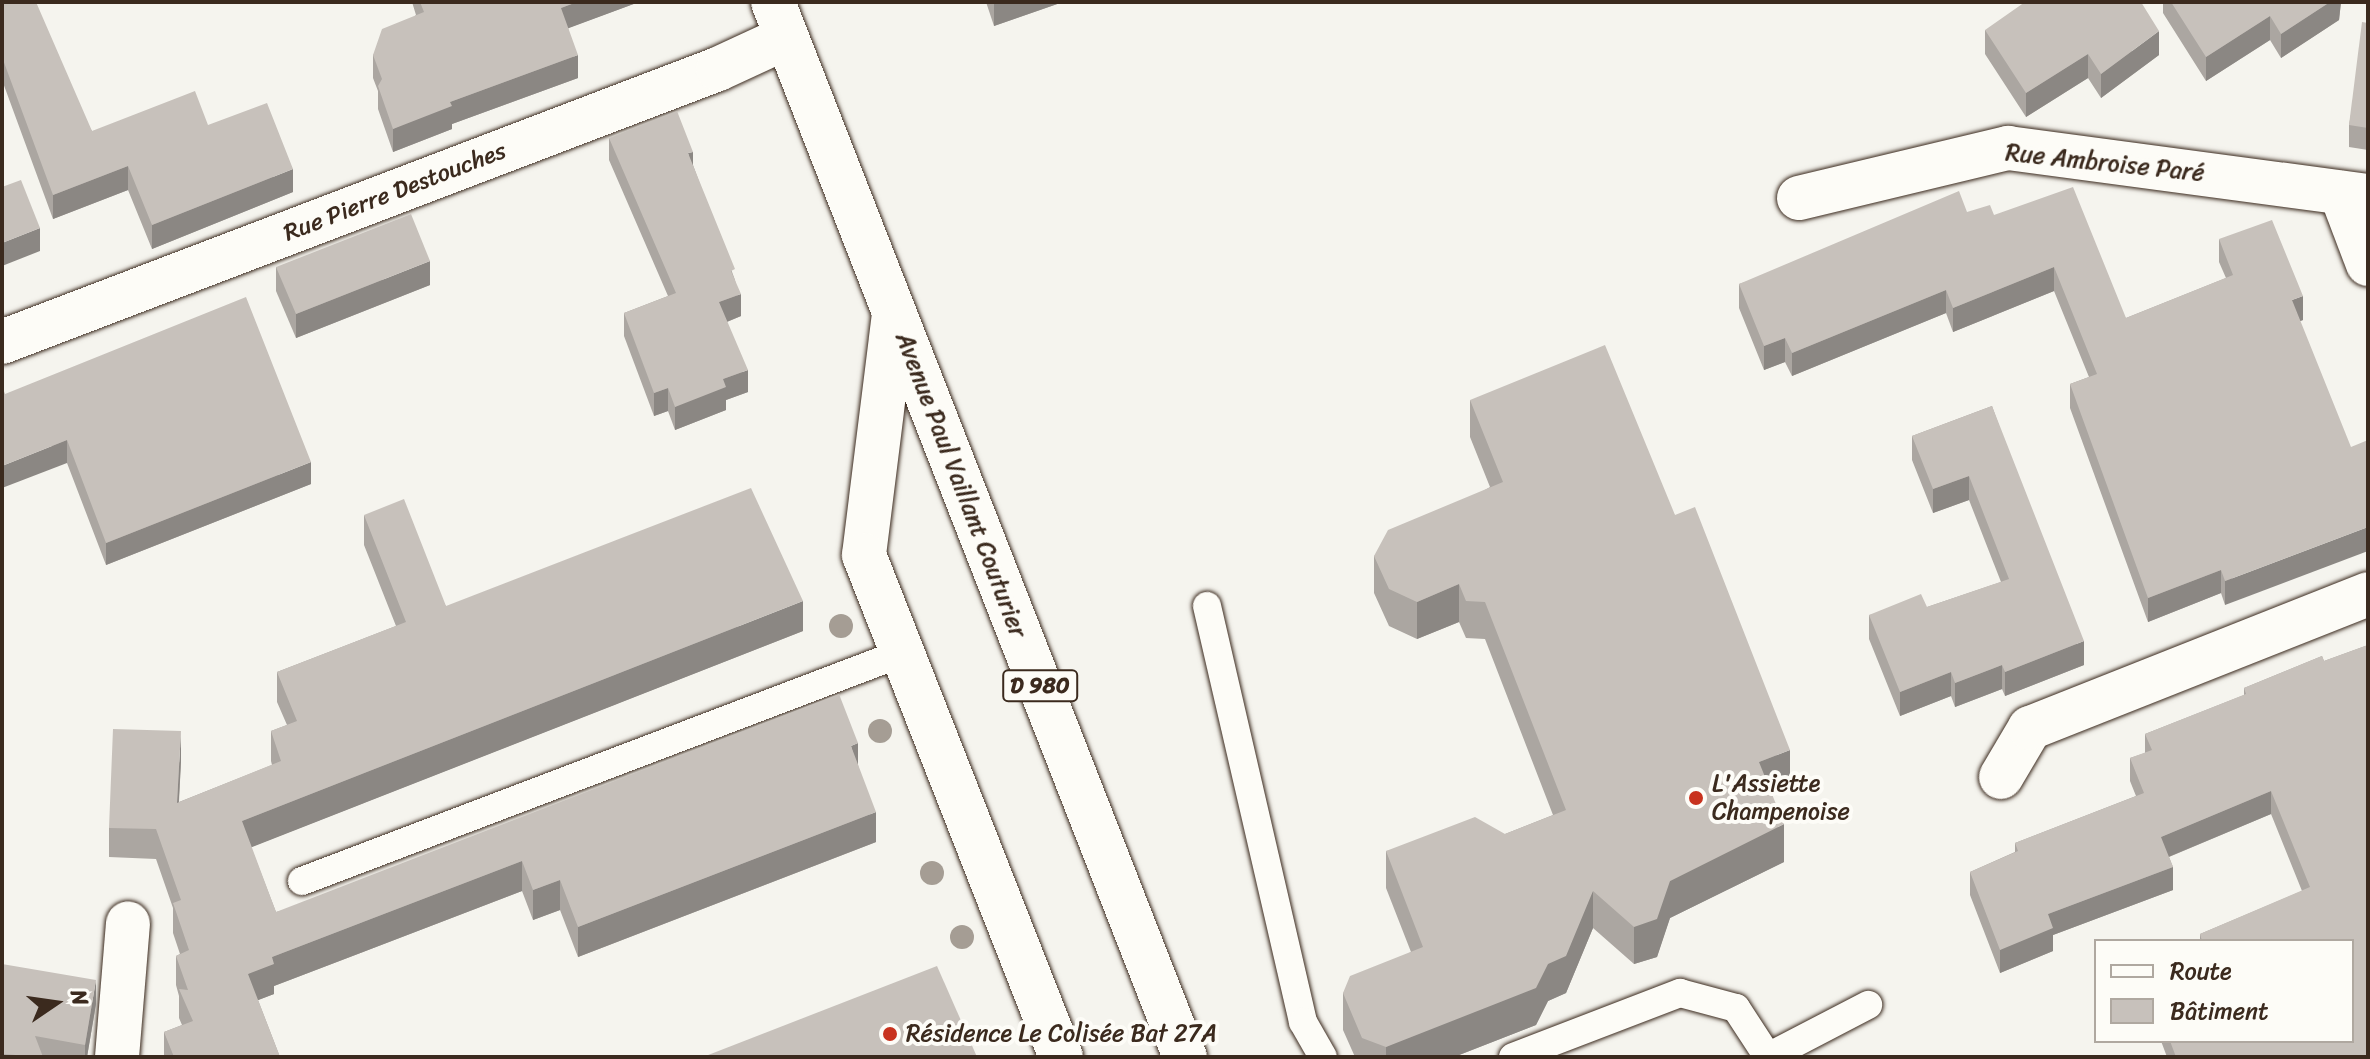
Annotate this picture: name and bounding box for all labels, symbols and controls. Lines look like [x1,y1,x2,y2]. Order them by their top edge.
street label: Rue Pierre Destouches [279,136,511,248]
street label: Rue Ambroise Paré [2004,138,2206,188]
street label: Avenue Paul Vaillant Couturier [889,329,1033,641]
road number: D 980 [1002,668,1078,704]
place label: L'Assiette Champenoise [1712,770,1850,826]
marker: L'Assiette Champenoise [1687,789,1705,807]
legend [2094,939,2354,1043]
text: Route [2170,950,2232,992]
north arrow [16,963,96,1043]
text: N [59,986,101,1009]
text: Bâtiment [2170,990,2269,1032]
place label: Résidence Le Colisée Bat 27A [906,1020,1217,1048]
marker: Résidence Le Colisée Bat 27A [881,1025,899,1043]

